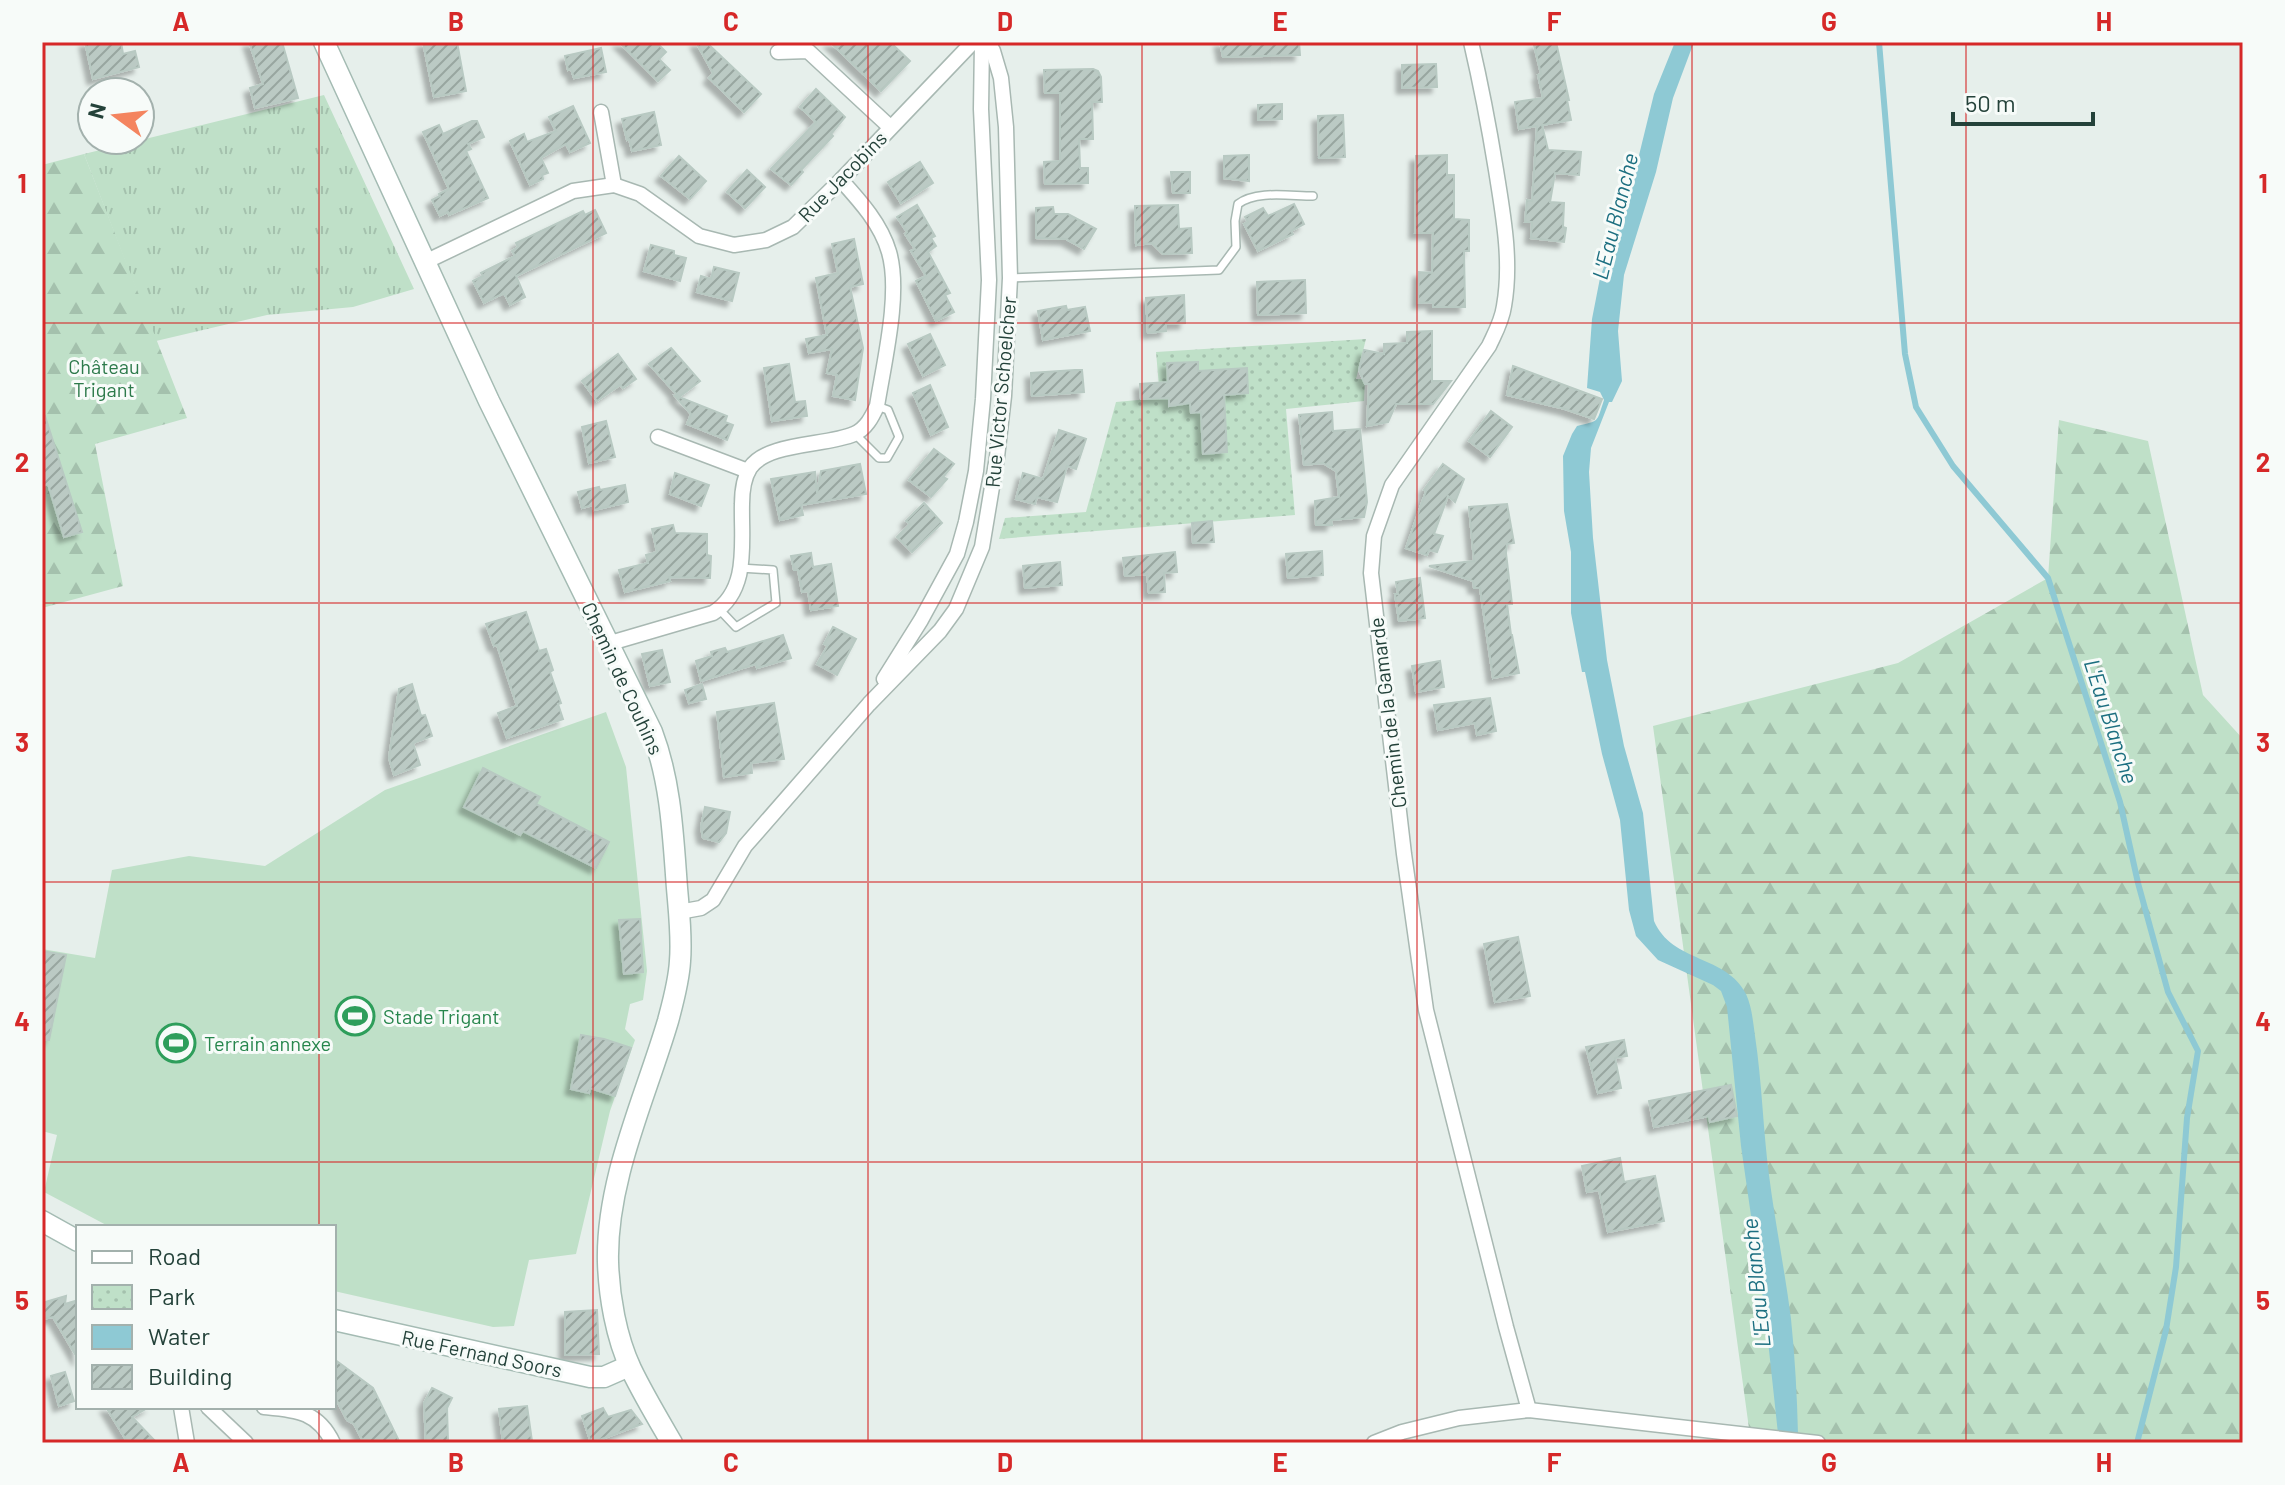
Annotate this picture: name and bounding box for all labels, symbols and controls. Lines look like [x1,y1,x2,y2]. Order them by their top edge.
text: A [172,5,190,36]
text: B [448,5,464,36]
text: C [723,5,739,36]
text: D [997,5,1013,36]
text: E [1272,5,1288,36]
text: F [1547,5,1562,36]
text: G [1821,5,1837,36]
text: H [2096,5,2112,36]
north arrow [76,76,156,156]
scale bar [1953,76,2093,126]
text: 50 m [1965,88,2016,117]
text: N [81,100,110,121]
street label: Rue Jacobins [793,126,891,226]
water label: L'Eau Blanche [1586,150,1642,282]
text: 1 [17,167,27,198]
text: 1 [2258,167,2268,198]
street label: Rue Victor Schoelcher [980,295,1020,489]
park label: Château Trigant [68,354,140,401]
text: 2 [15,446,29,477]
text: 2 [2256,446,2270,477]
street label: Chemin de Couhins [577,598,669,758]
street label: Chemin de la Gamarde [1363,616,1411,810]
water label: L'Eau Blanche [2080,655,2144,787]
text: 3 [15,726,29,757]
text: 3 [2256,726,2270,757]
sports icon: Stade Trigant [334,995,376,1037]
place label: Stade Trigant [383,1004,499,1028]
text: 4 [14,1005,30,1036]
text: 4 [2255,1005,2271,1036]
sports icon: Terrain annexe [155,1022,197,1064]
place label: Terrain annexe [204,1031,331,1055]
water label: L'Eau Blanche [1735,1217,1775,1349]
legend [76,1225,336,1409]
text: Road [148,1241,201,1270]
text: Park [148,1281,195,1310]
text: 5 [15,1284,29,1315]
text: 5 [2256,1284,2270,1315]
text: Water [148,1321,210,1350]
street label: Rue Fernand Soors [400,1324,564,1382]
text: Building [148,1361,232,1390]
text: A [172,1446,190,1477]
text: B [448,1446,464,1477]
text: C [723,1446,739,1477]
text: D [997,1446,1013,1477]
text: E [1272,1446,1288,1477]
text: F [1547,1446,1562,1477]
text: G [1821,1446,1837,1477]
text: H [2096,1446,2112,1477]

